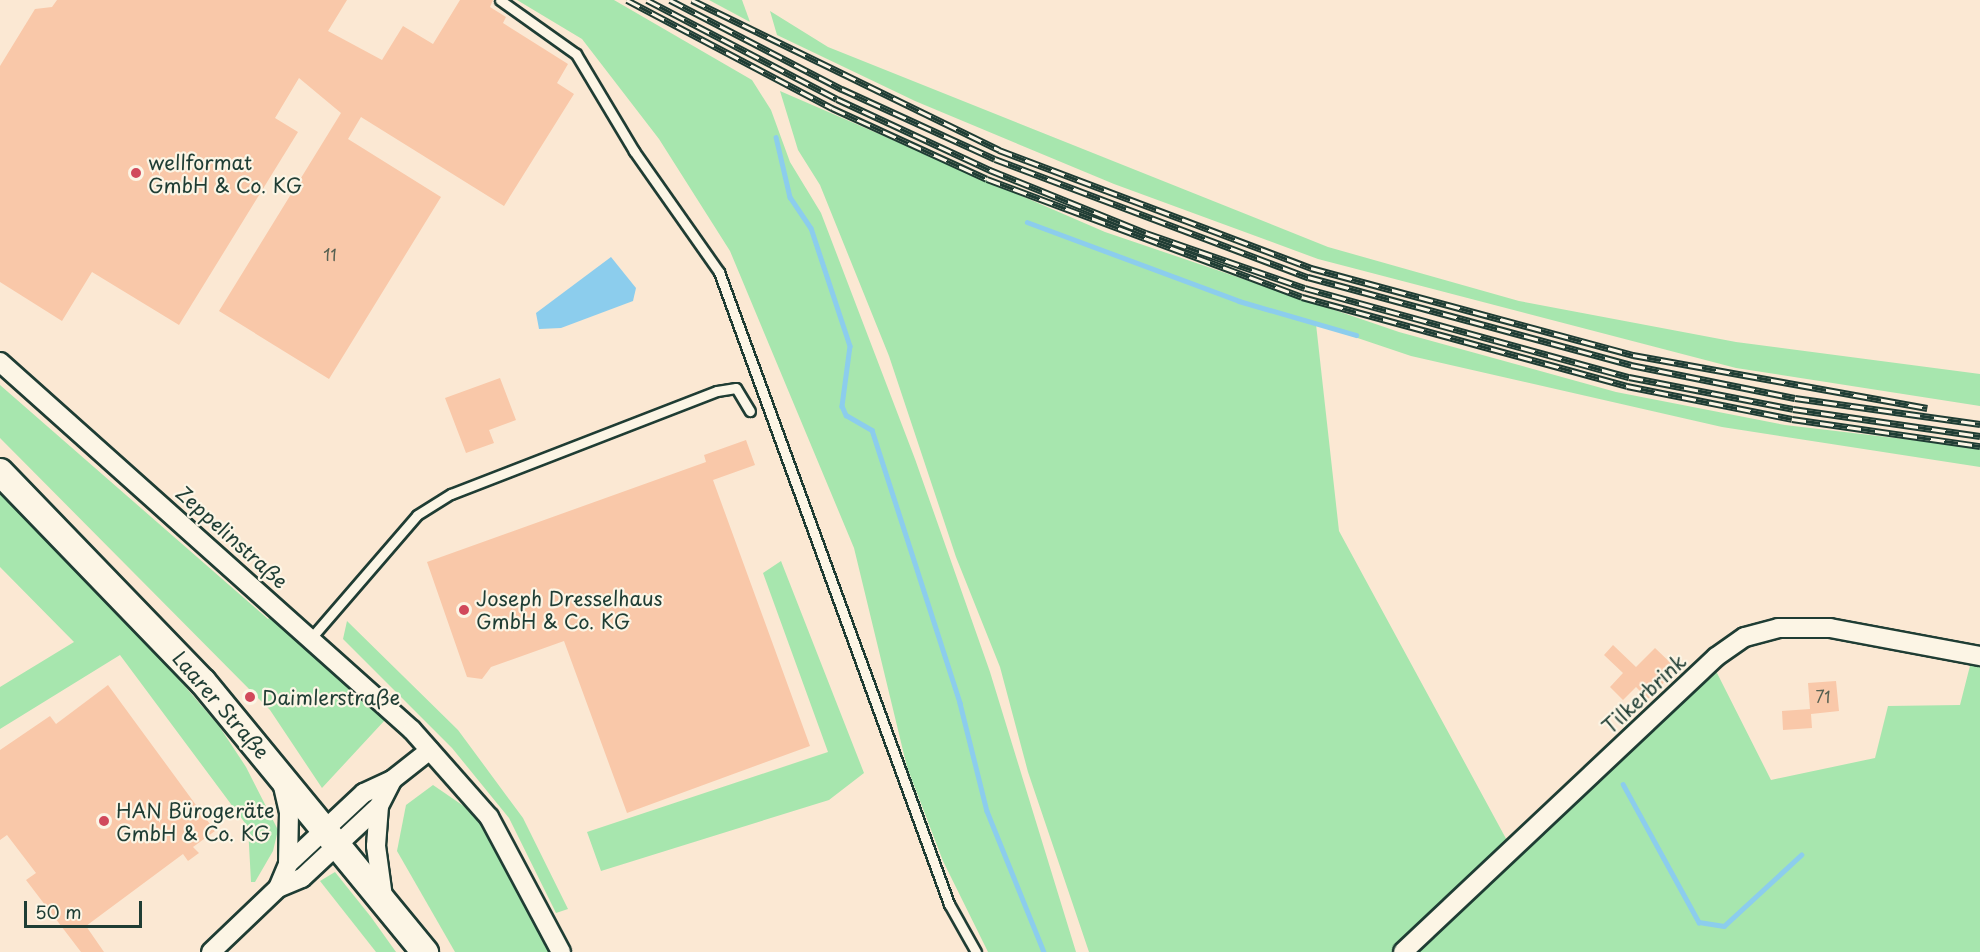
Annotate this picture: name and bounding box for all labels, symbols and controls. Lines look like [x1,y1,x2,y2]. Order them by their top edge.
place label: wellformat GmbH & Co. KG [148,150,304,197]
marker: wellformat GmbH & Co. KG [129,166,143,180]
house number: 11 [323,244,337,264]
street label: Zeppelinstraße [171,481,293,593]
place label: Joseph Dresselhaus GmbH & Co. KG [476,586,663,633]
marker: Joseph Dresselhaus GmbH & Co. KG [457,603,471,617]
street label: Laarer Straße [167,646,275,764]
street label: Tilkerbrink [1597,649,1691,739]
place label: Daimlerstraße [262,685,400,709]
house number: 71 [1816,686,1830,706]
marker: Daimlerstraße [243,690,257,704]
place label: HAN Bürogeräte GmbH & Co. KG [116,798,276,845]
marker: HAN Bürogeräte GmbH & Co. KG [97,814,111,828]
scale bar [27,889,146,927]
text: 50 m [35,898,82,925]

